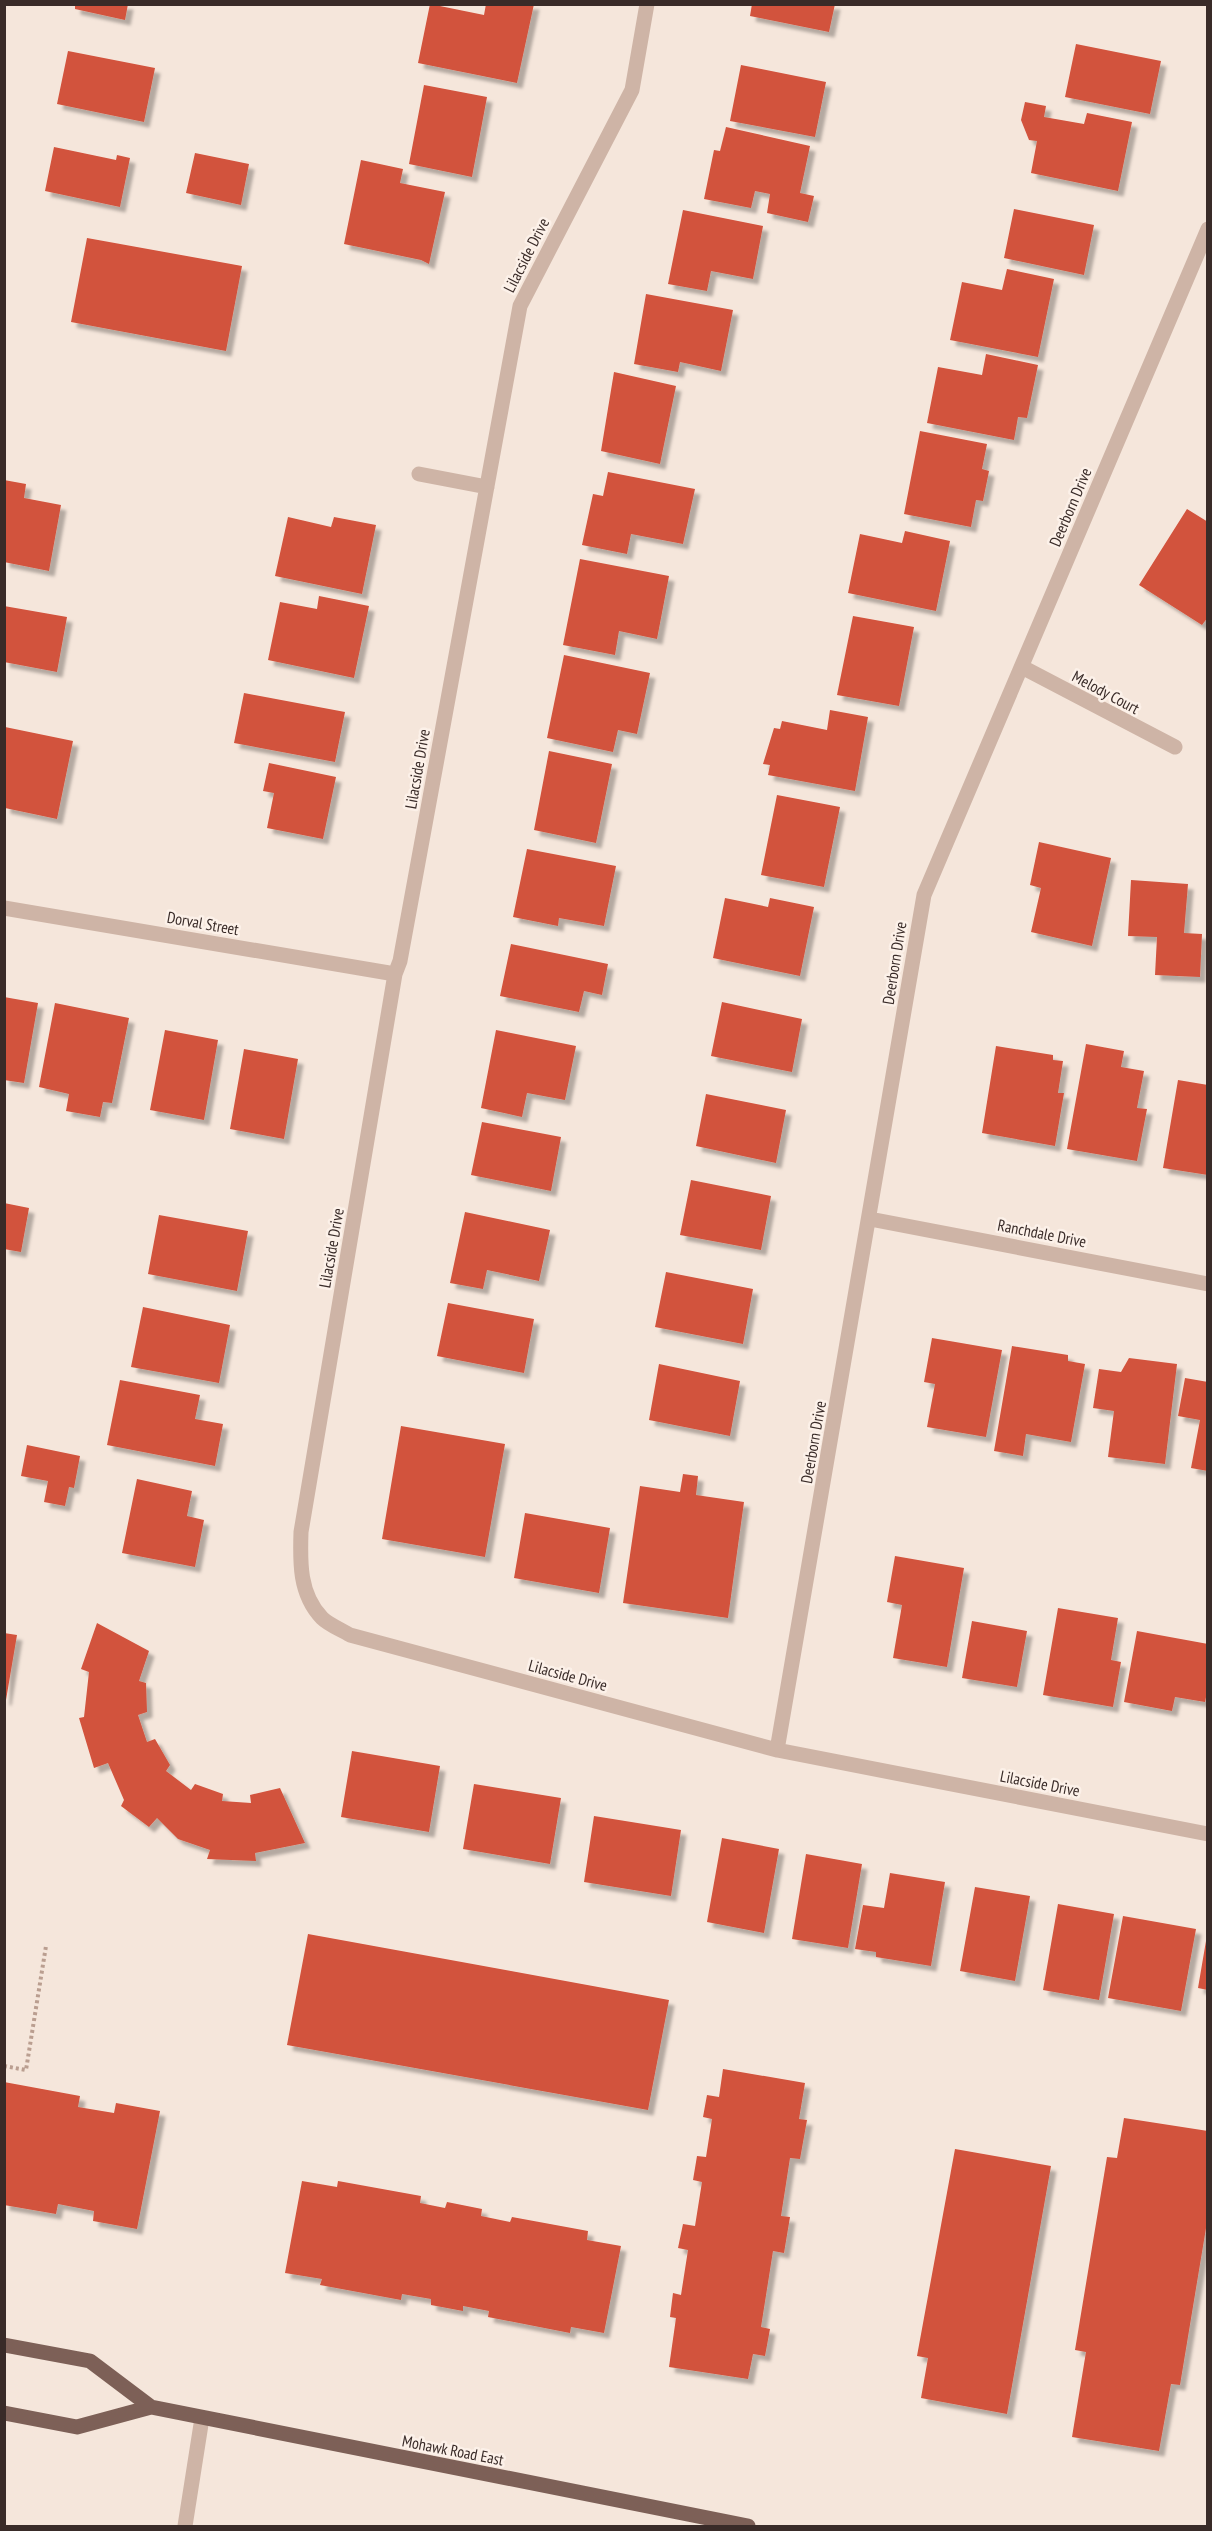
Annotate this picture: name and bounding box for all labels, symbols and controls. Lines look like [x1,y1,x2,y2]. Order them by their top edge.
street label: Lilacside Drive [499,214,553,296]
street label: Deerborn Drive [1044,465,1096,549]
street label: Melody Court [1069,666,1144,718]
street label: Lilacside Drive [400,727,434,811]
street label: Dorval Street [166,907,241,939]
street label: Deerborn Drive [878,920,910,1006]
street label: Lilacside Drive [314,1206,348,1290]
street label: Ranchdale Drive [996,1215,1088,1251]
street label: Deerborn Drive [796,1399,830,1485]
street label: Lilacside Drive [526,1655,610,1695]
street label: Lilacside Drive [998,1765,1082,1801]
street label: Mohawk Road East [401,2430,506,2470]

